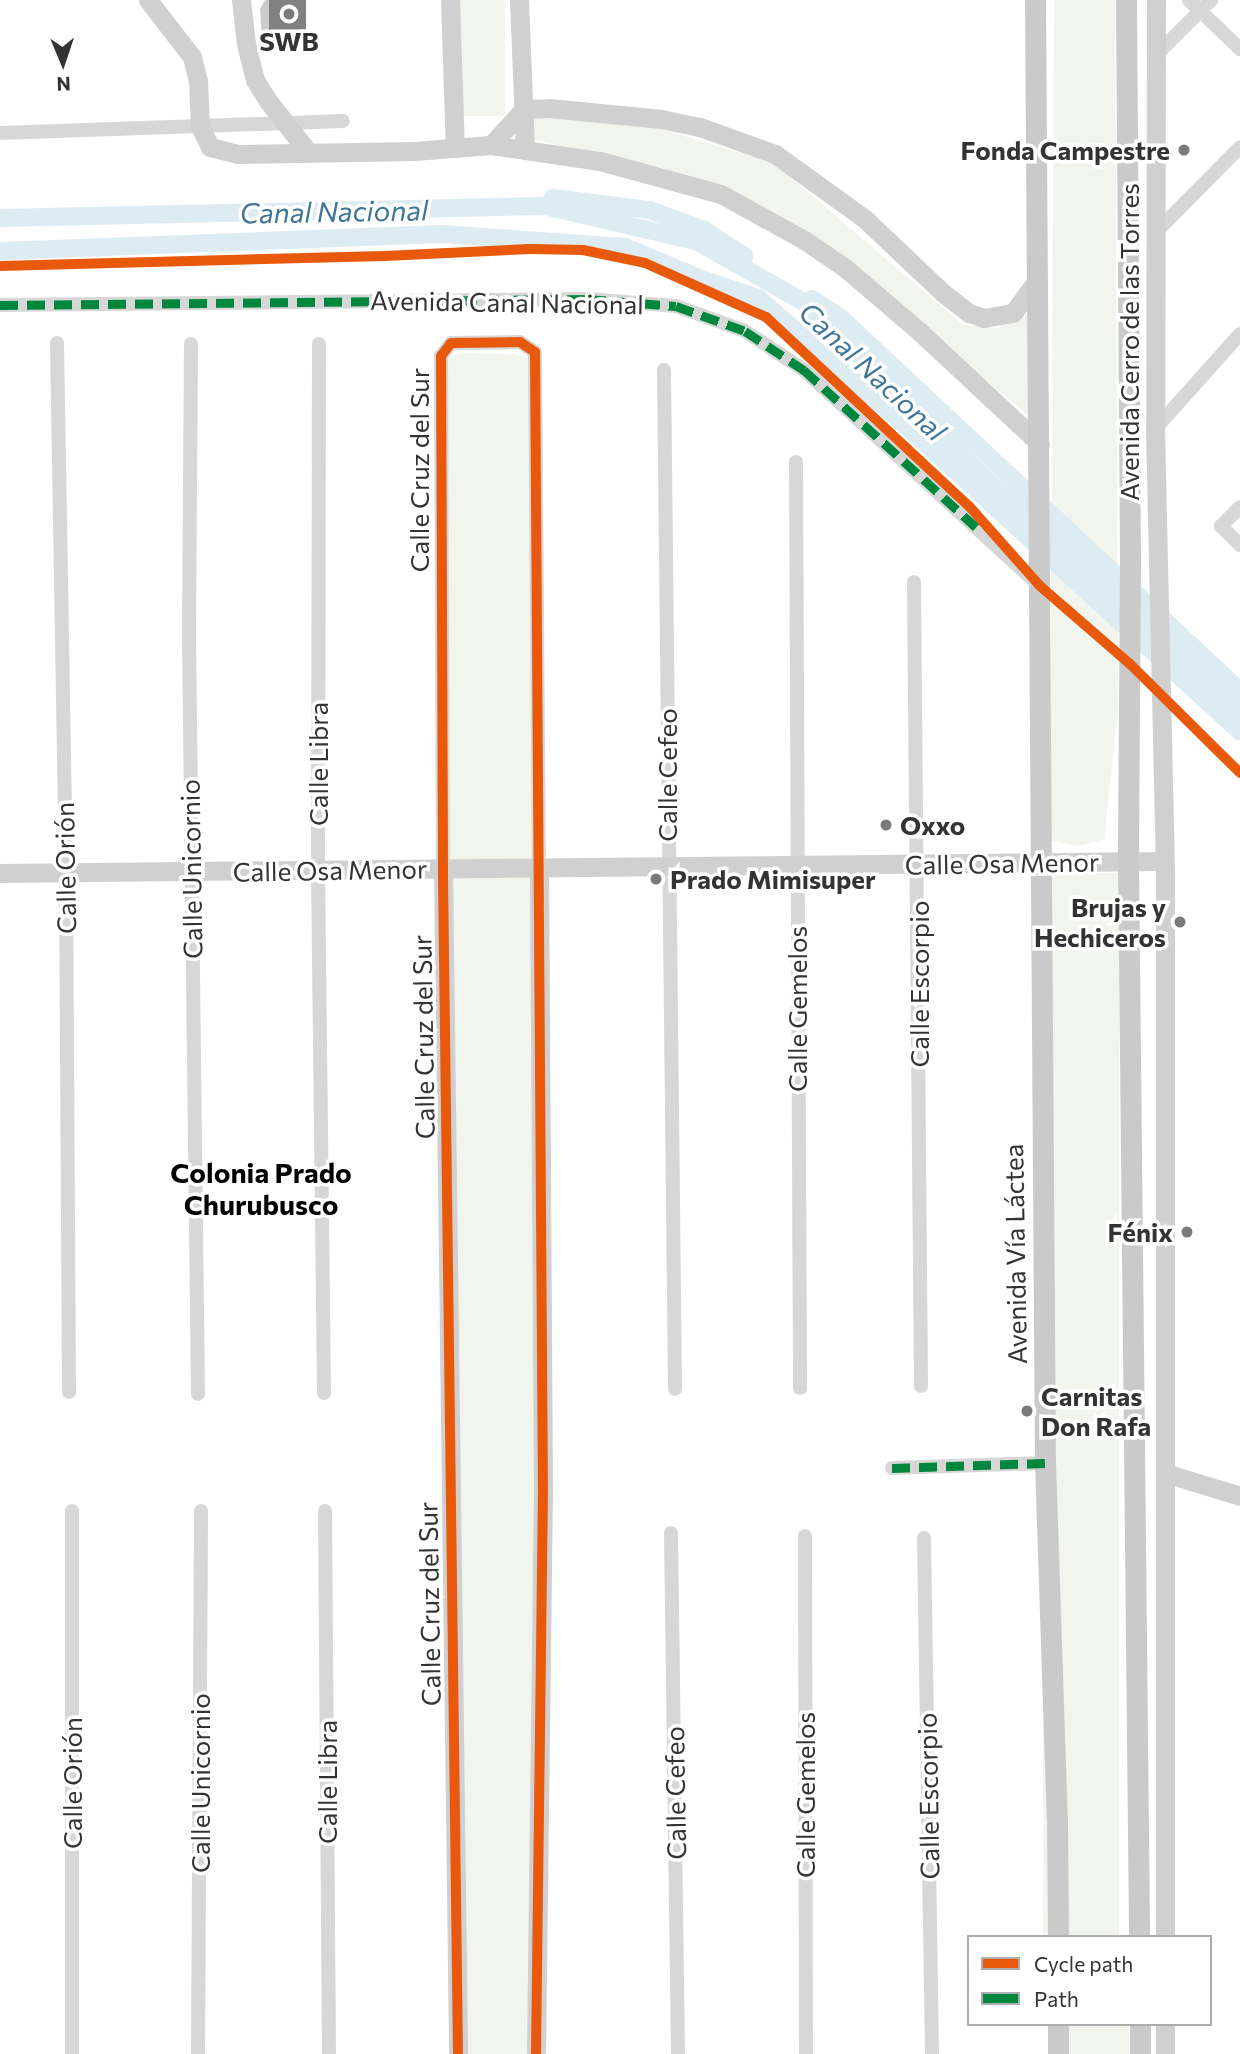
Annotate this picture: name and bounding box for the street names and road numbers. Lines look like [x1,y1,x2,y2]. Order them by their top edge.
street label: Avenida Cerro de las Torres [1113,183,1145,501]
street label: Avenida Canal Nacional [370,284,644,320]
street label: Calle Cruz del Sur [403,368,435,572]
street label: Calle Libra [302,702,334,826]
street label: Calle Cefeo [651,708,683,842]
street label: Calle Unicornio [174,779,208,959]
street label: Calle Orión [48,802,82,934]
street label: Calle Osa Menor [905,846,1099,880]
street label: Calle Osa Menor [233,853,427,887]
street label: Calle Escorpio [903,901,935,1067]
street label: Calle Gemelos [781,926,813,1092]
street label: Calle Cruz del Sur [406,935,440,1139]
street label: Avenida Vía Láctea [997,1143,1033,1365]
street label: Calle Cruz del Sur [412,1502,446,1706]
street label: Calle Unicornio [184,1693,216,1873]
street label: Calle Gemelos [789,1712,821,1878]
street label: Calle Escorpio [911,1712,945,1880]
street label: Calle Orión [56,1717,88,1849]
street label: Calle Libra [311,1720,343,1844]
street label: Calle Cefeo [658,1726,692,1860]

